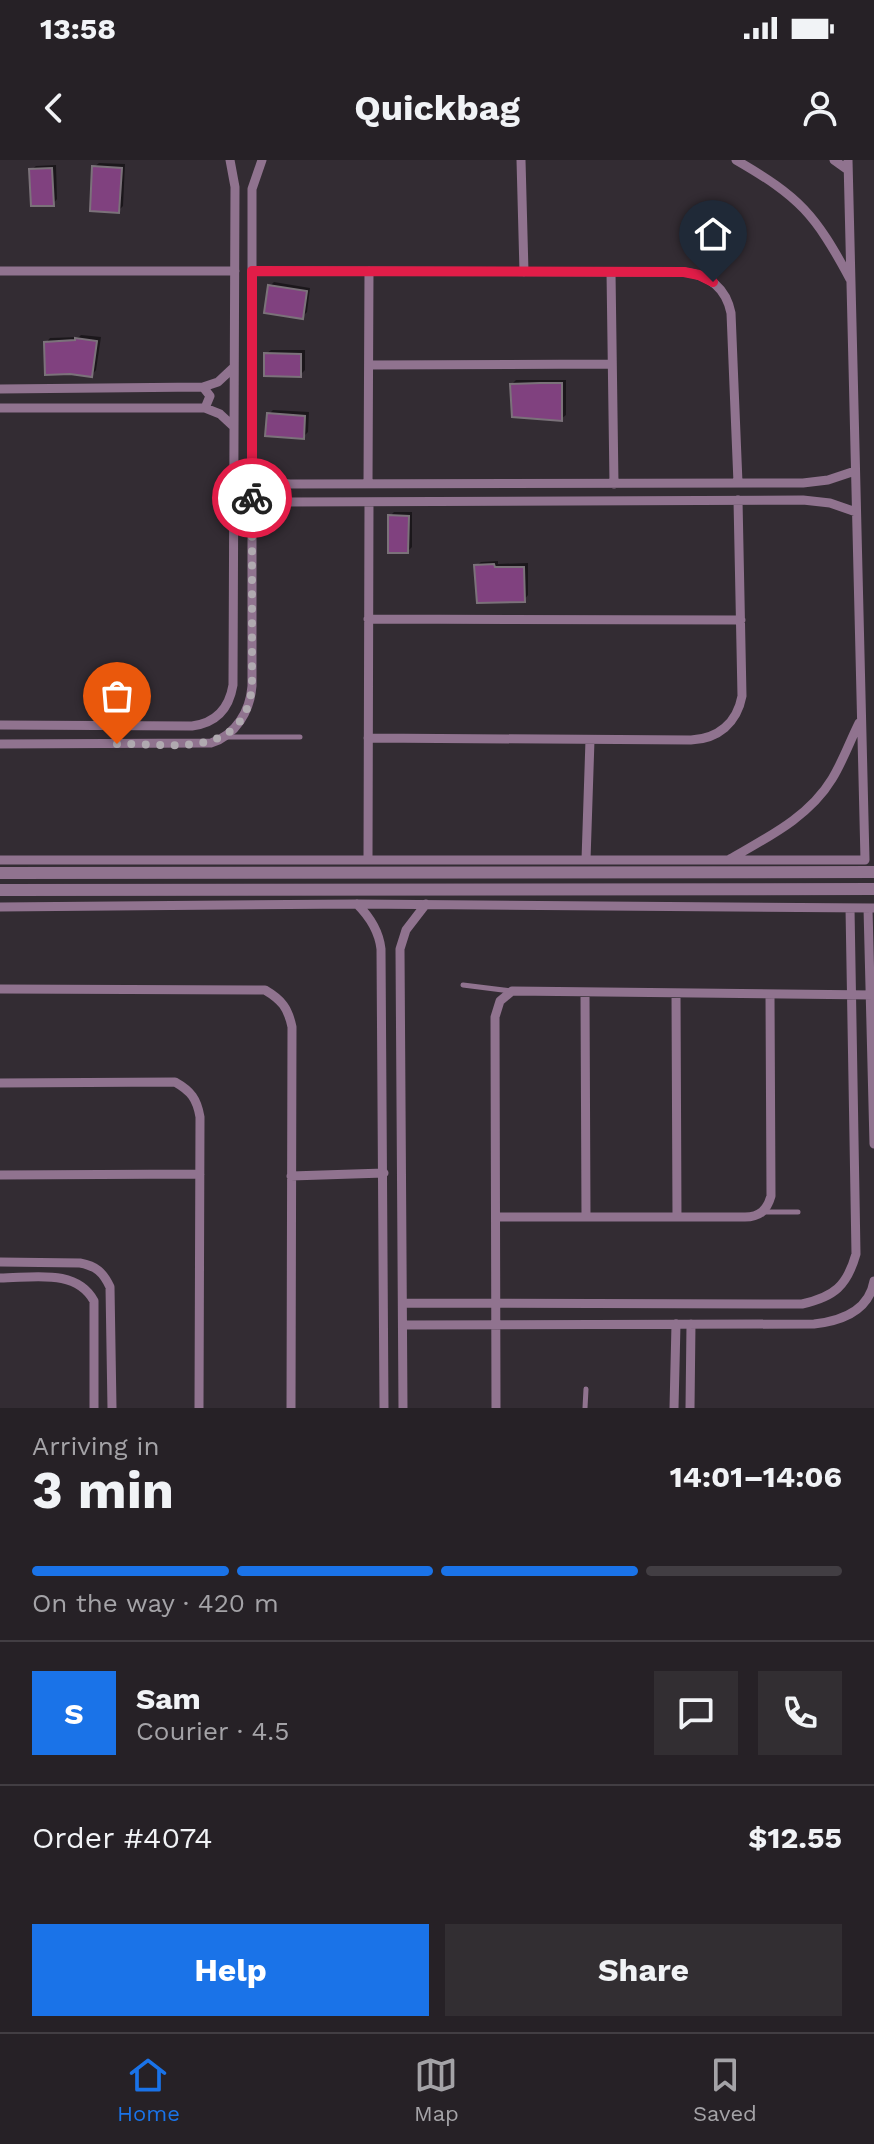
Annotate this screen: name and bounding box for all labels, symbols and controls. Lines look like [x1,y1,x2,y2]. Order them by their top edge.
text: 13:58 [40,11,116,46]
icon: back [32,86,76,130]
icon: person [798,86,842,130]
text: Quickbag [354,87,520,129]
pin [679,200,747,282]
icon: home [691,212,735,256]
courier [212,458,292,538]
icon: bike [230,476,274,520]
pin [83,662,151,744]
icon: bag [95,674,139,718]
text: Arriving in [32,1431,160,1461]
text: 14:01–14:06 [670,1459,842,1494]
text: 3 min [32,1460,174,1521]
text: On the way · 420 m [32,1588,279,1618]
button: chat [654,1671,738,1755]
button: phone [758,1671,842,1755]
text: Sam [136,1681,201,1716]
text: S [64,1696,84,1731]
text: Courier · 4.5 [136,1716,289,1746]
text: Order #4074 [32,1820,213,1855]
text: $12.55 [748,1820,842,1855]
button: Help [32,1924,429,2016]
button: Share [445,1924,842,2016]
tab: Home [117,2053,180,2126]
tab: Map [414,2053,459,2126]
tab: Saved [693,2053,757,2126]

